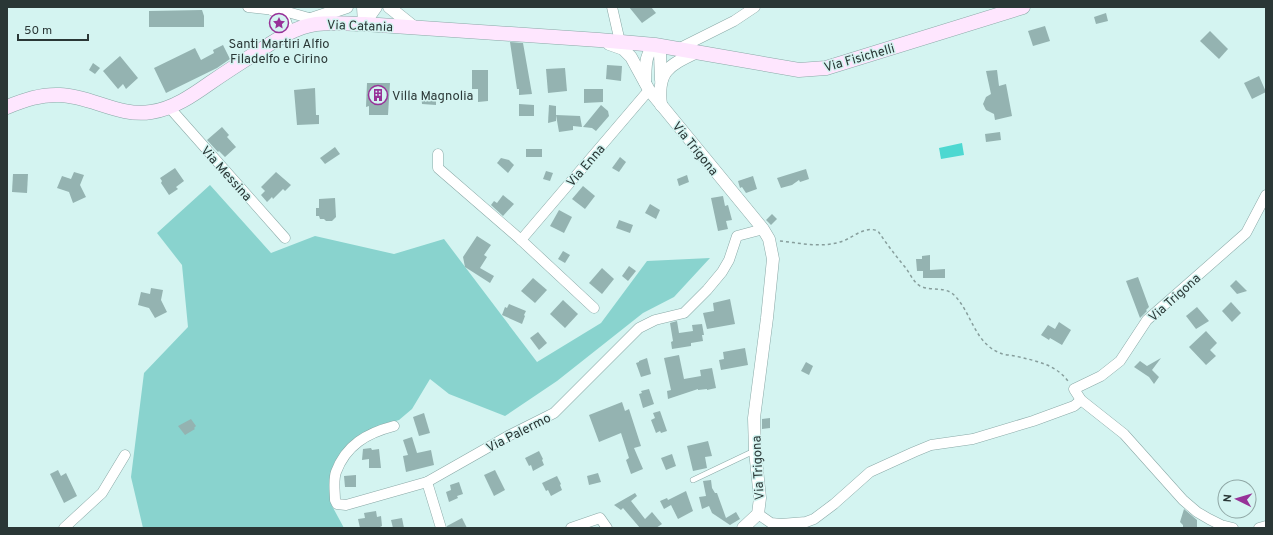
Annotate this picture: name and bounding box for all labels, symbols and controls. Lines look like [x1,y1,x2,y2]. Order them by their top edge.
place icon: Santi Martiri Alfio Filadelfo e Cirino [268,12,290,34]
scale bar [18,16,88,42]
street label: Via Catania [327,18,393,36]
text: 50 m [24,23,52,39]
place label: Santi Martiri Alfio Filadelfo e Cirino [228,37,330,68]
street label: Via Fisichelli [822,41,897,77]
building icon: Villa Magnolia [367,84,389,106]
place label: Villa Magnolia [392,89,473,105]
street label: Via Trigona [668,119,721,179]
street label: Via Enna [564,142,609,191]
street label: Via Messina [197,143,254,205]
street label: Via Trigona [1146,271,1205,326]
street label: Via Palermo [484,411,554,457]
street label: Via Trigona [749,435,769,501]
north arrow [1217,479,1257,519]
text: N [1221,494,1235,503]

